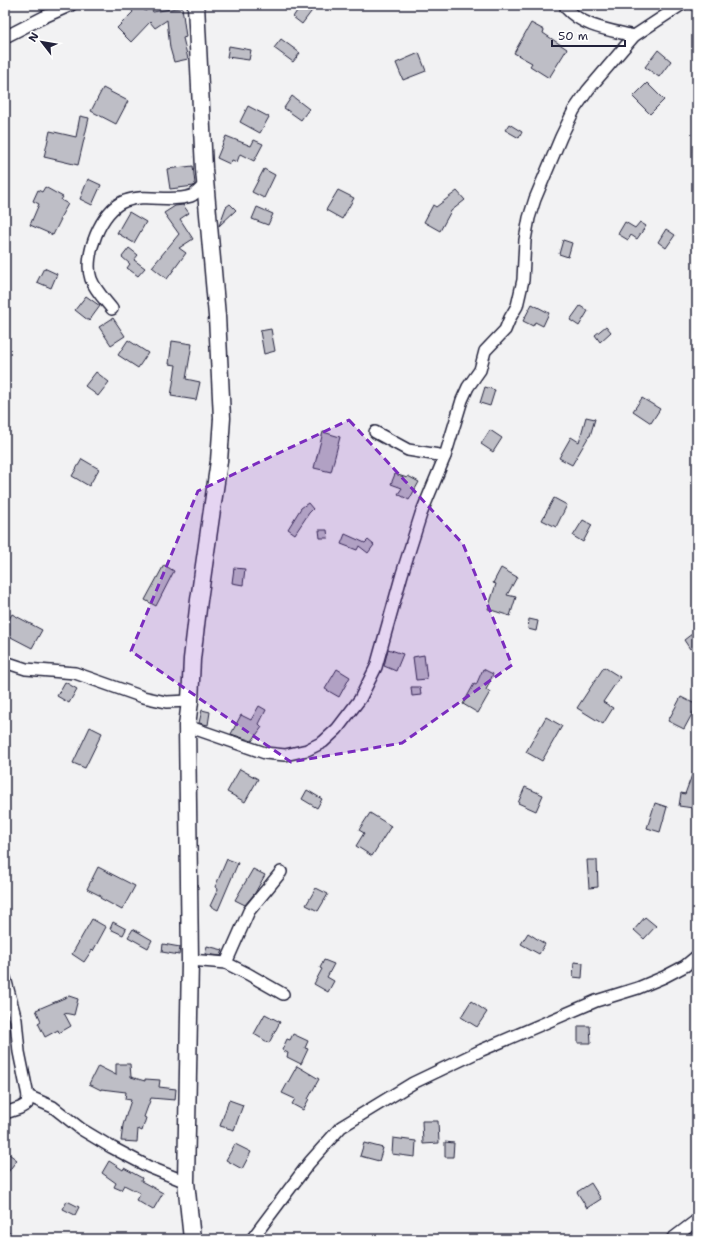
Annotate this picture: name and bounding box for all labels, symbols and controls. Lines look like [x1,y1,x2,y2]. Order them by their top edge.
north arrow [22,22,62,62]
scale bar [552,22,625,48]
text: 50 m [558,28,588,44]
text: N [25,29,43,45]

